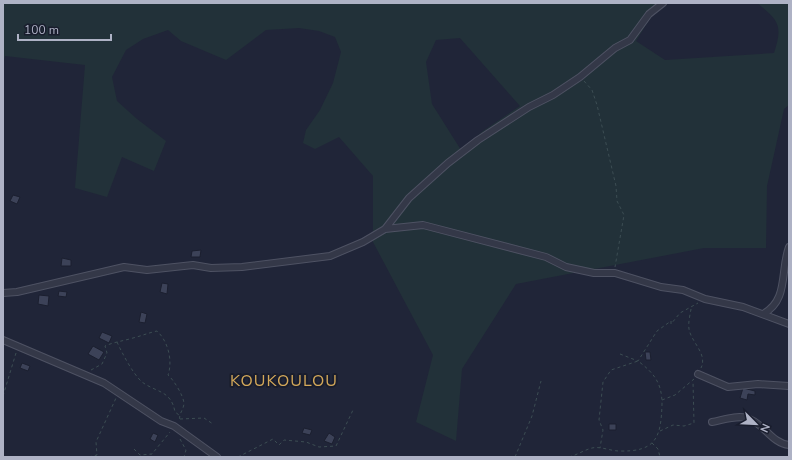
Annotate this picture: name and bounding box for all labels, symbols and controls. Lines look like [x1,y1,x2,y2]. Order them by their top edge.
scale bar [18,16,111,42]
text: 100 m [24,22,59,38]
district label: KOUKOULOU [230,370,338,392]
north arrow [736,404,776,444]
text: N [756,421,773,435]

